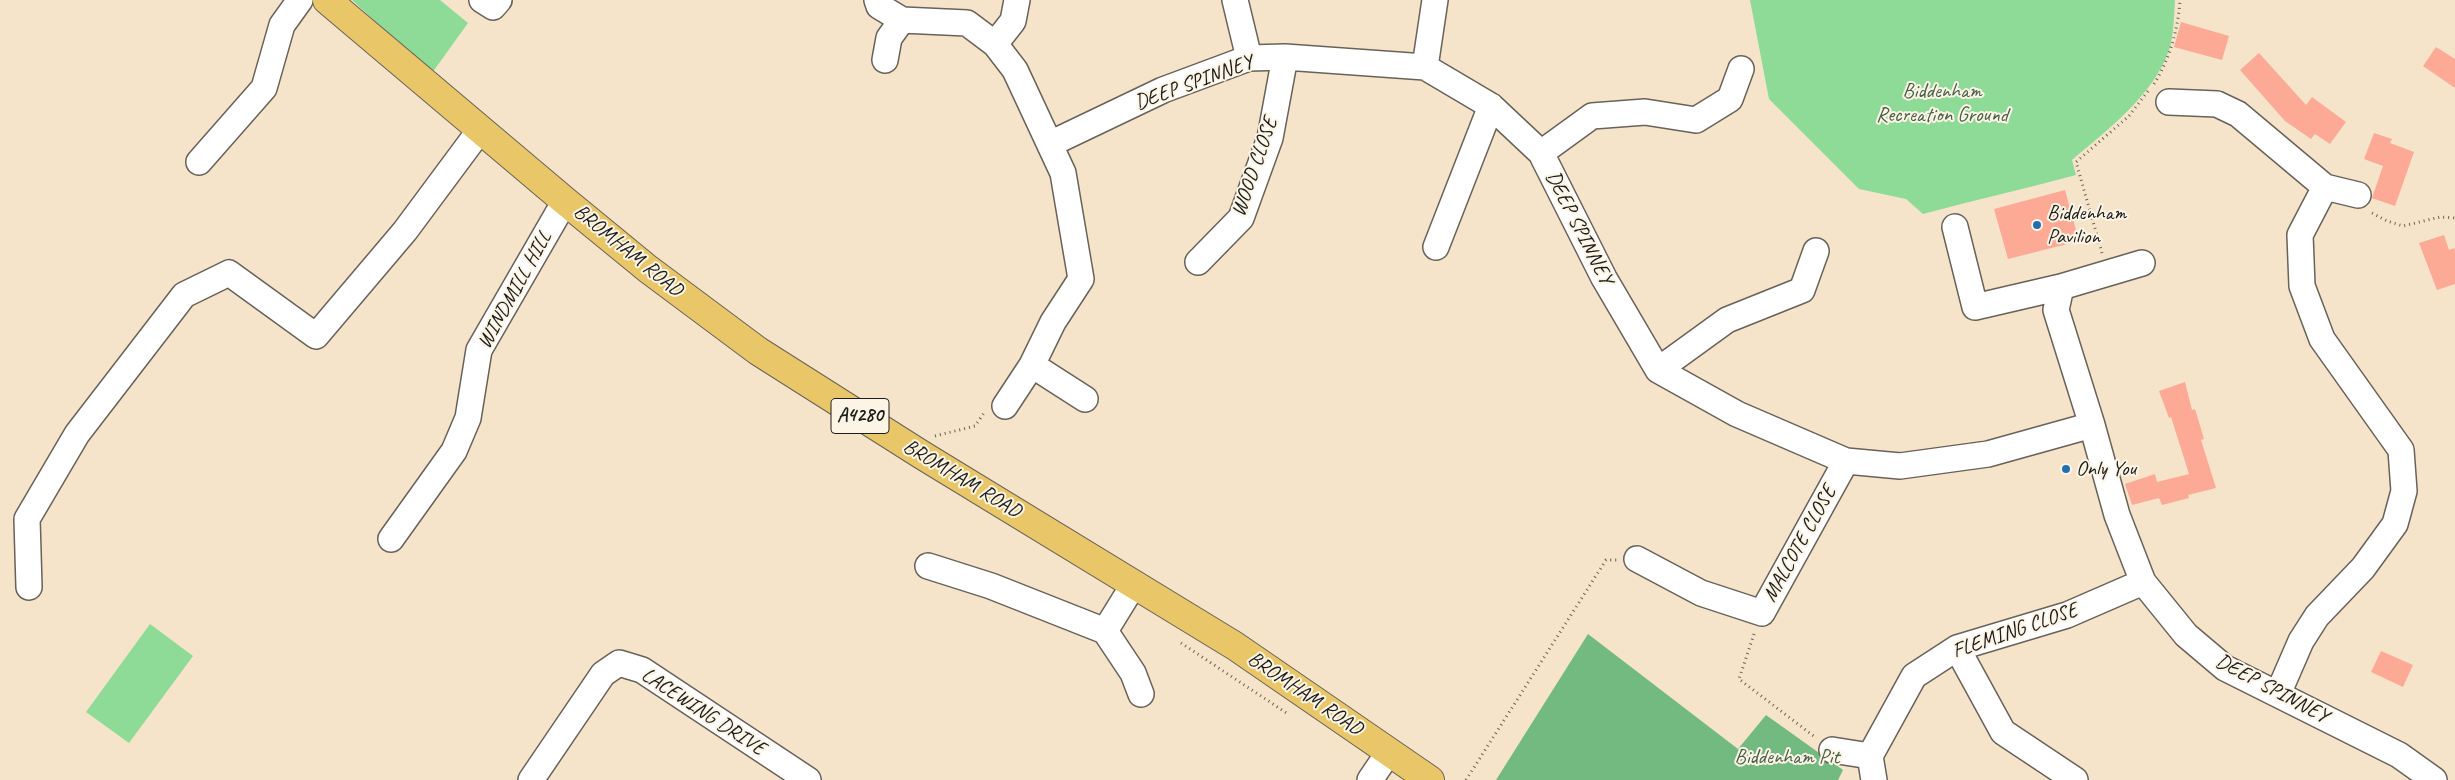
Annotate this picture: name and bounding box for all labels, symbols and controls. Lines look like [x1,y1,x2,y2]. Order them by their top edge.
street label: DEEP SPINNEY [1131,50,1257,116]
park label: Biddenham Recreation Ground [1876,78,2008,128]
street label: WOOD CLOSE [1226,114,1284,220]
street label: DEEP SPINNEY [1540,167,1618,289]
street label: BROMHAM ROAD [568,199,688,303]
place label: Biddenham Pavilion [2047,200,2126,250]
marker: Biddenham Pavilion [2031,219,2043,231]
street label: WINDMILL HILL [472,227,558,353]
road number: A4280 [831,398,889,434]
street label: BROMHAM ROAD [898,434,1026,524]
place label: Only You [2076,456,2136,482]
marker: Only You [2060,463,2072,475]
street label: MALCOTE CLOSE [1758,481,1842,607]
street label: FLEMING CLOSE [1949,598,2081,664]
street label: BROMHAM ROAD [1243,646,1367,742]
street label: DEEP SPINNEY [2211,649,2333,729]
street label: LACEWING DRIVE [636,663,770,761]
park label: Biddenham Pit [1735,744,1839,770]

